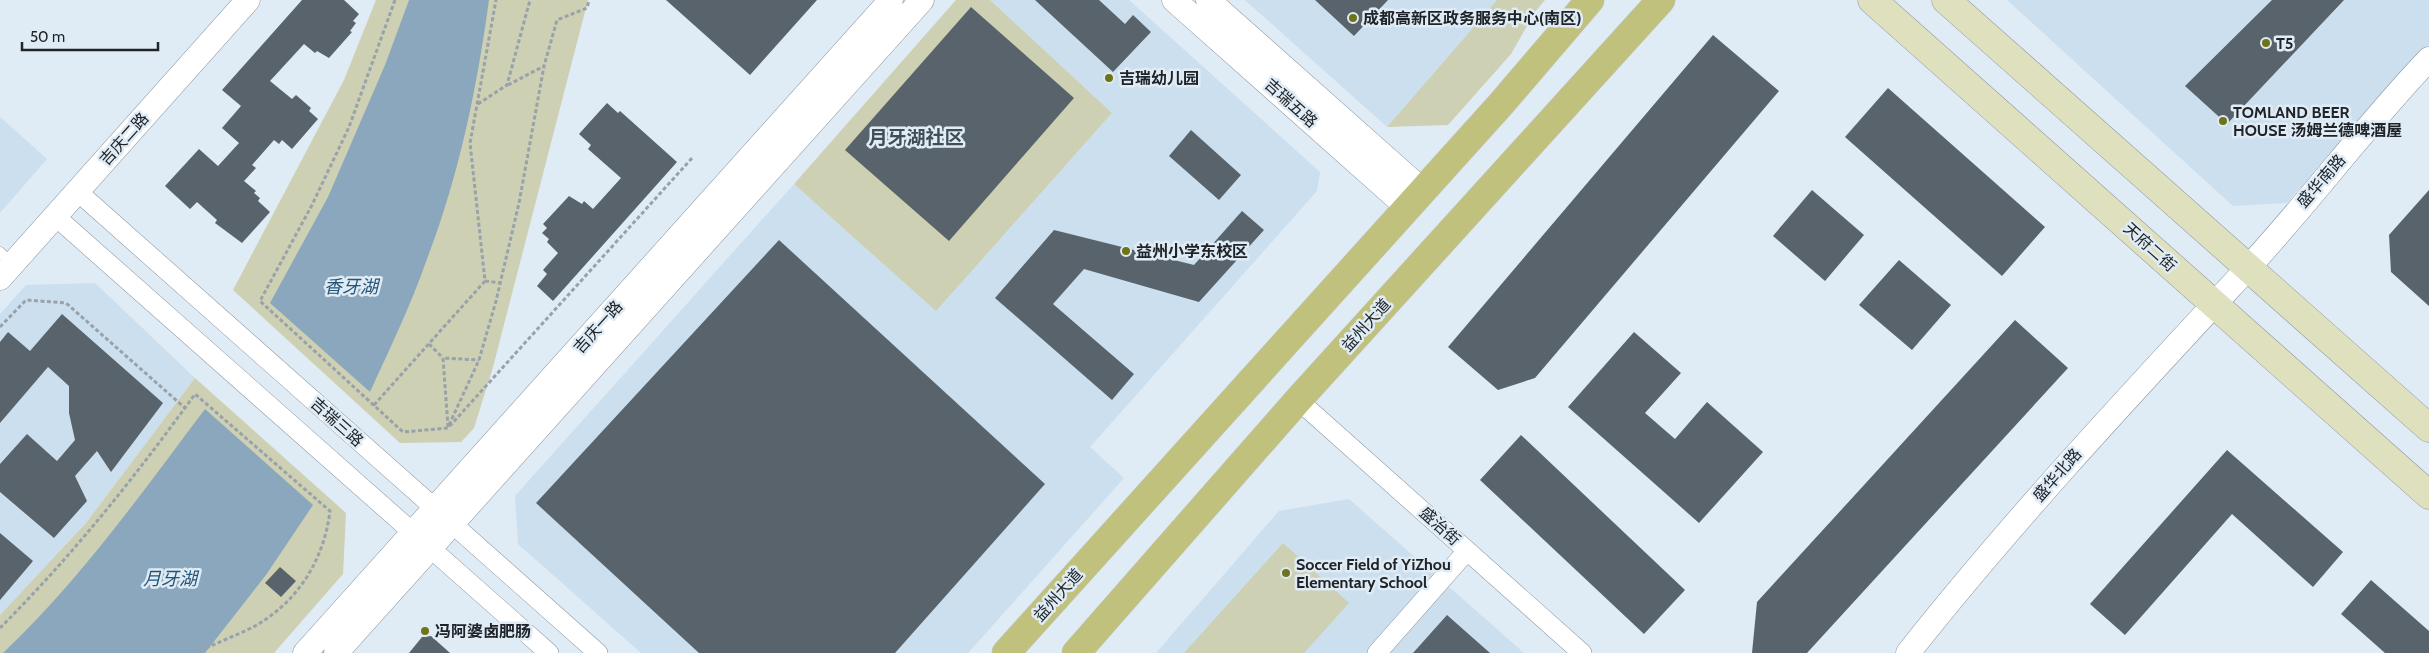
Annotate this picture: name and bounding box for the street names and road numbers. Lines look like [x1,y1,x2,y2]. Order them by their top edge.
street label: 吉瑞五路 [1261,75,1321,131]
street label: 吉庆二路 [96,109,152,169]
street label: 盛华南路 [2293,151,2349,211]
street label: 天府二街 [2120,219,2180,275]
street label: 益州大道 [1338,295,1394,355]
street label: 吉庆一路 [570,297,626,357]
street label: 吉瑞三路 [307,394,367,450]
street label: 盛华北路 [2029,445,2085,505]
street label: 盛治街 [1416,503,1464,549]
street label: 益州大道 [1030,565,1086,625]

